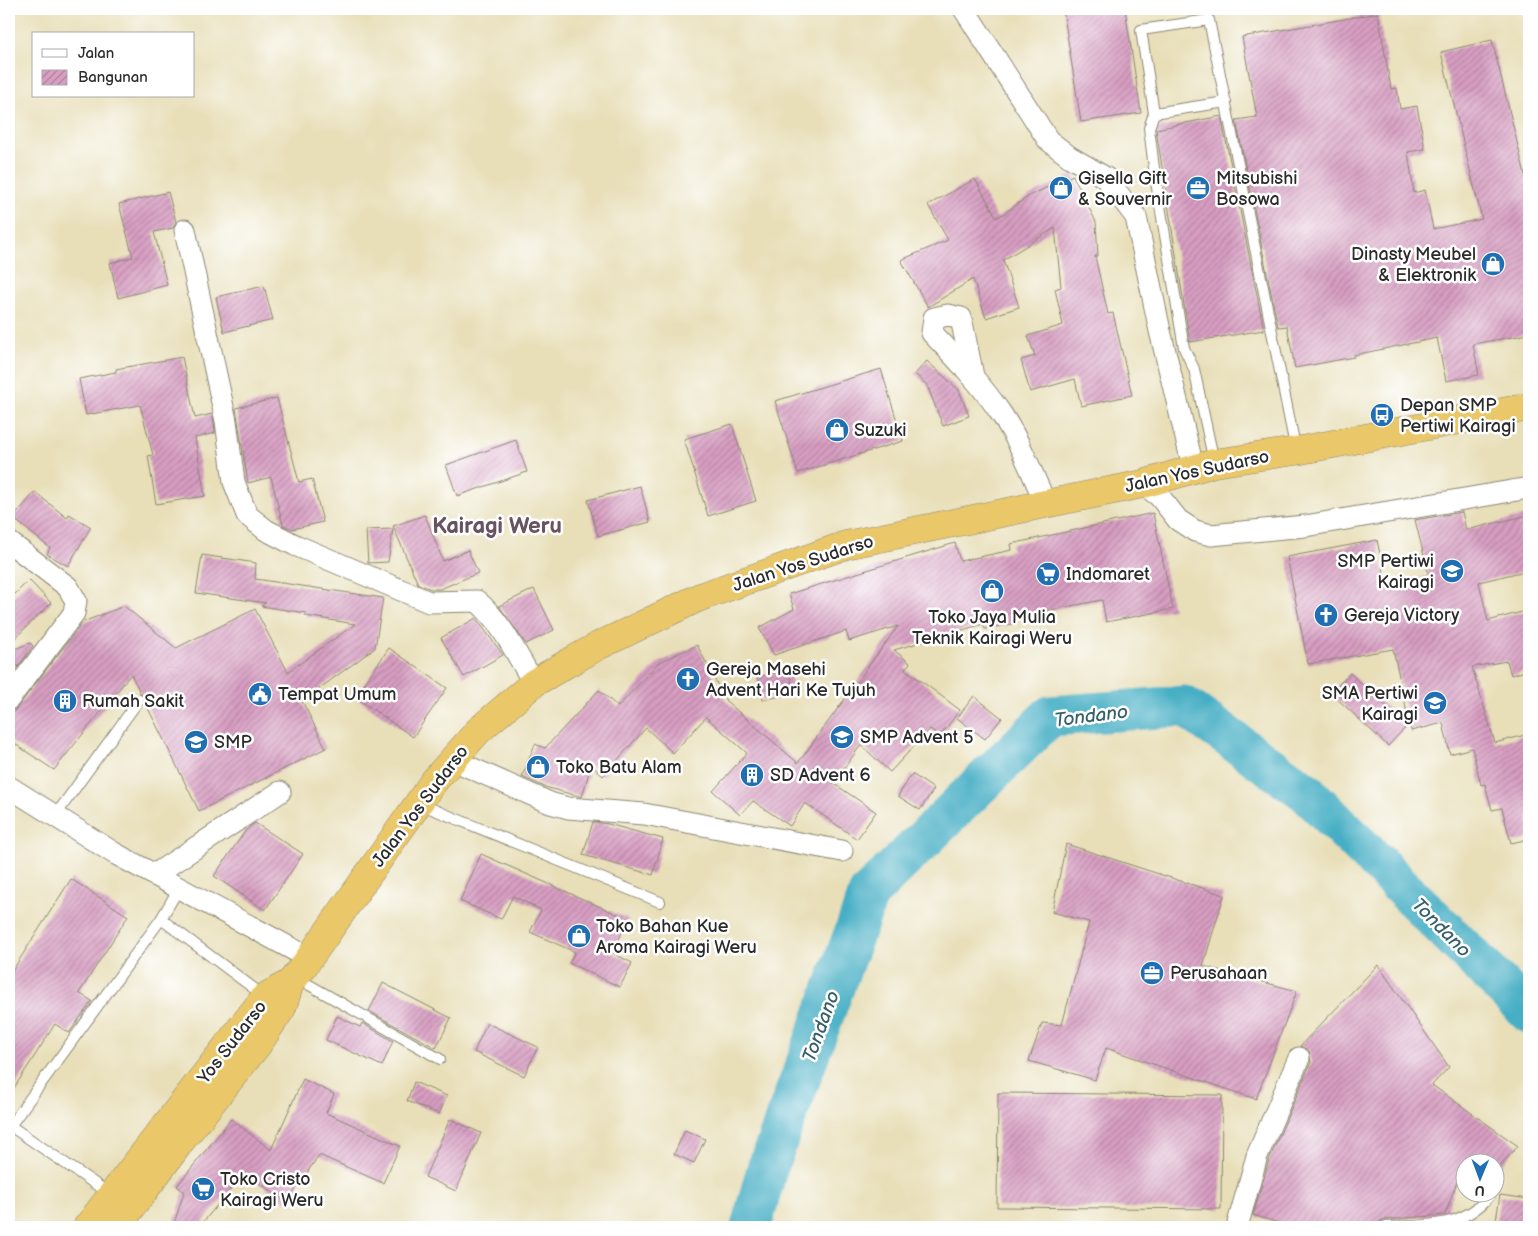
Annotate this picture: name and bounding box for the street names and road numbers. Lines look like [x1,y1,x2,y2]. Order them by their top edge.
street label: Jalan Yos Sudarso [1123,446,1271,497]
street label: Jalan Yos Sudarso [730,531,876,596]
street label: Jalan Yos Sudarso [368,741,473,871]
street label: Yos Sudarso [193,997,271,1089]

